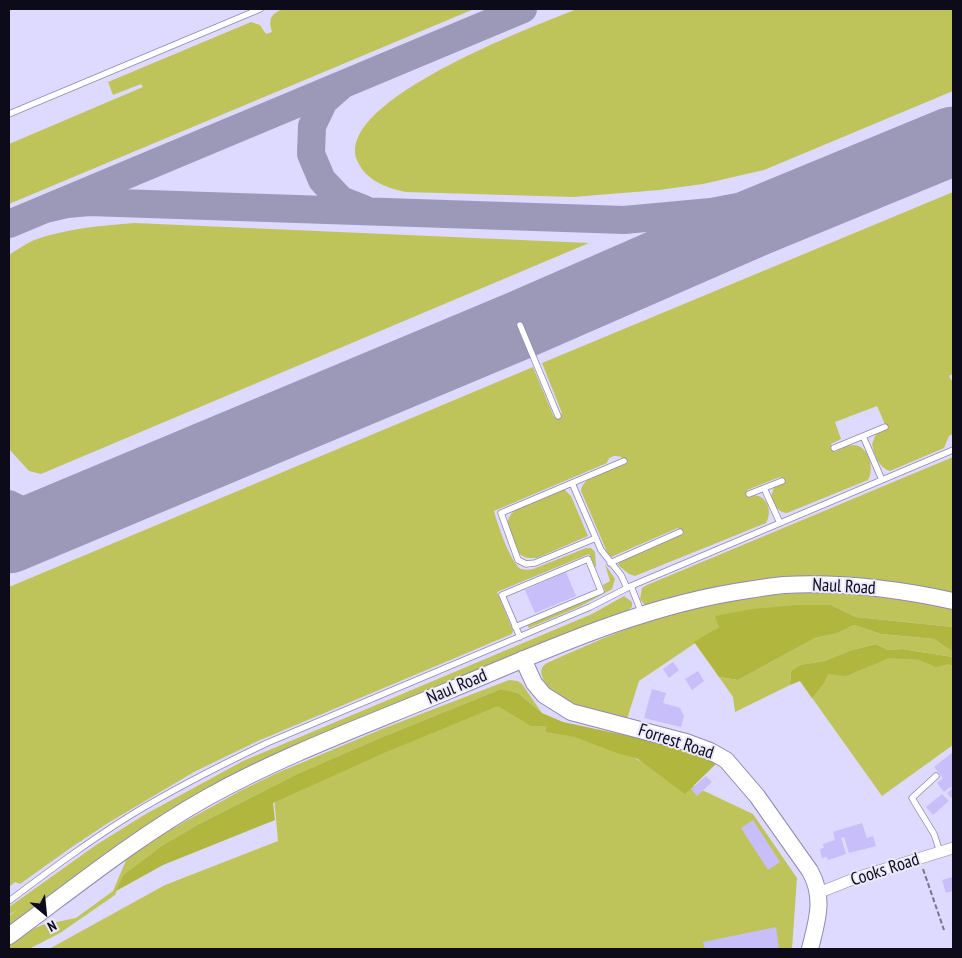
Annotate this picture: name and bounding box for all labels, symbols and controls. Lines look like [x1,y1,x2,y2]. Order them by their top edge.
street label: Naul Road [812,575,876,599]
street label: Naul Road [424,665,490,709]
street label: Forrest Road [636,720,716,764]
street label: Cooks Road [848,849,922,891]
north arrow [20,888,70,938]
text: N [44,917,60,936]

